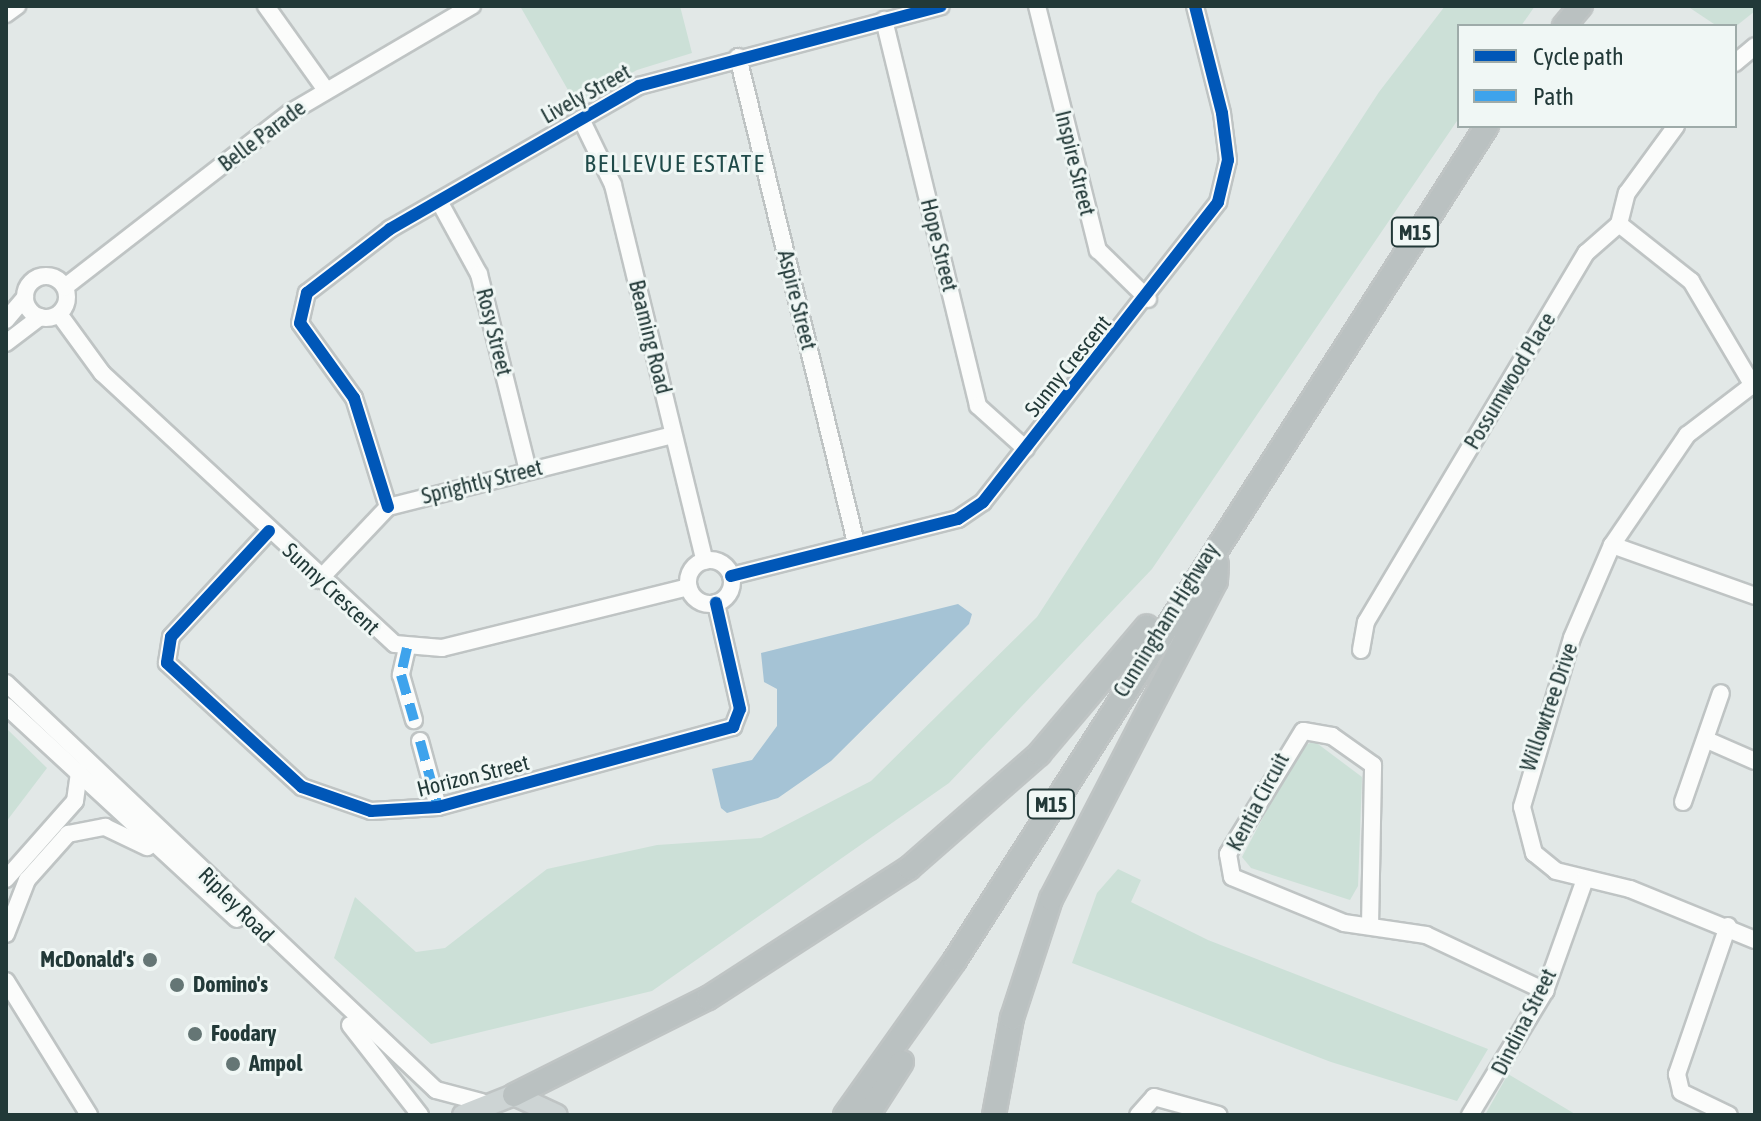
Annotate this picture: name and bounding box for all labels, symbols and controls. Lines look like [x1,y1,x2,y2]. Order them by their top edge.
legend [1457,24,1737,128]
text: Cycle path [1533,43,1624,70]
street label: Lively Street [537,59,635,129]
text: Path [1533,83,1574,110]
street label: Belle Parade [213,95,311,177]
street label: Inspire Street [1049,108,1101,218]
district label: BELLEVUE ESTATE [584,150,766,178]
street label: Hope Street [915,196,963,294]
road number: M15 [1389,216,1441,248]
street label: Aspire Street [772,247,822,353]
street label: Beaming Road [623,277,677,397]
street label: Rosy Street [470,285,518,379]
street label: Possumwood Place [1459,308,1561,454]
street label: Sunny Crescent [1019,310,1117,422]
street label: Sprightly Street [419,454,545,510]
street label: Sunny Crescent [277,538,385,640]
street label: Cunningham Highway [1108,538,1224,702]
street label: Willowtree Drive [1515,639,1583,775]
street label: Kentia Circuit [1221,748,1295,856]
street label: Horizon Street [414,749,532,803]
road number: M15 [1025,788,1077,820]
street label: Ripley Road [193,862,279,948]
place label: McDonald's [40,947,134,973]
marker: McDonald's [141,951,159,969]
street label: Dindina Street [1486,964,1562,1080]
place label: Domino's [193,972,268,998]
marker: Domino's [168,976,186,994]
place label: Foodary [211,1021,276,1047]
marker: Foodary [186,1025,204,1043]
place label: Ampol [249,1051,302,1077]
marker: Ampol [224,1055,242,1073]

